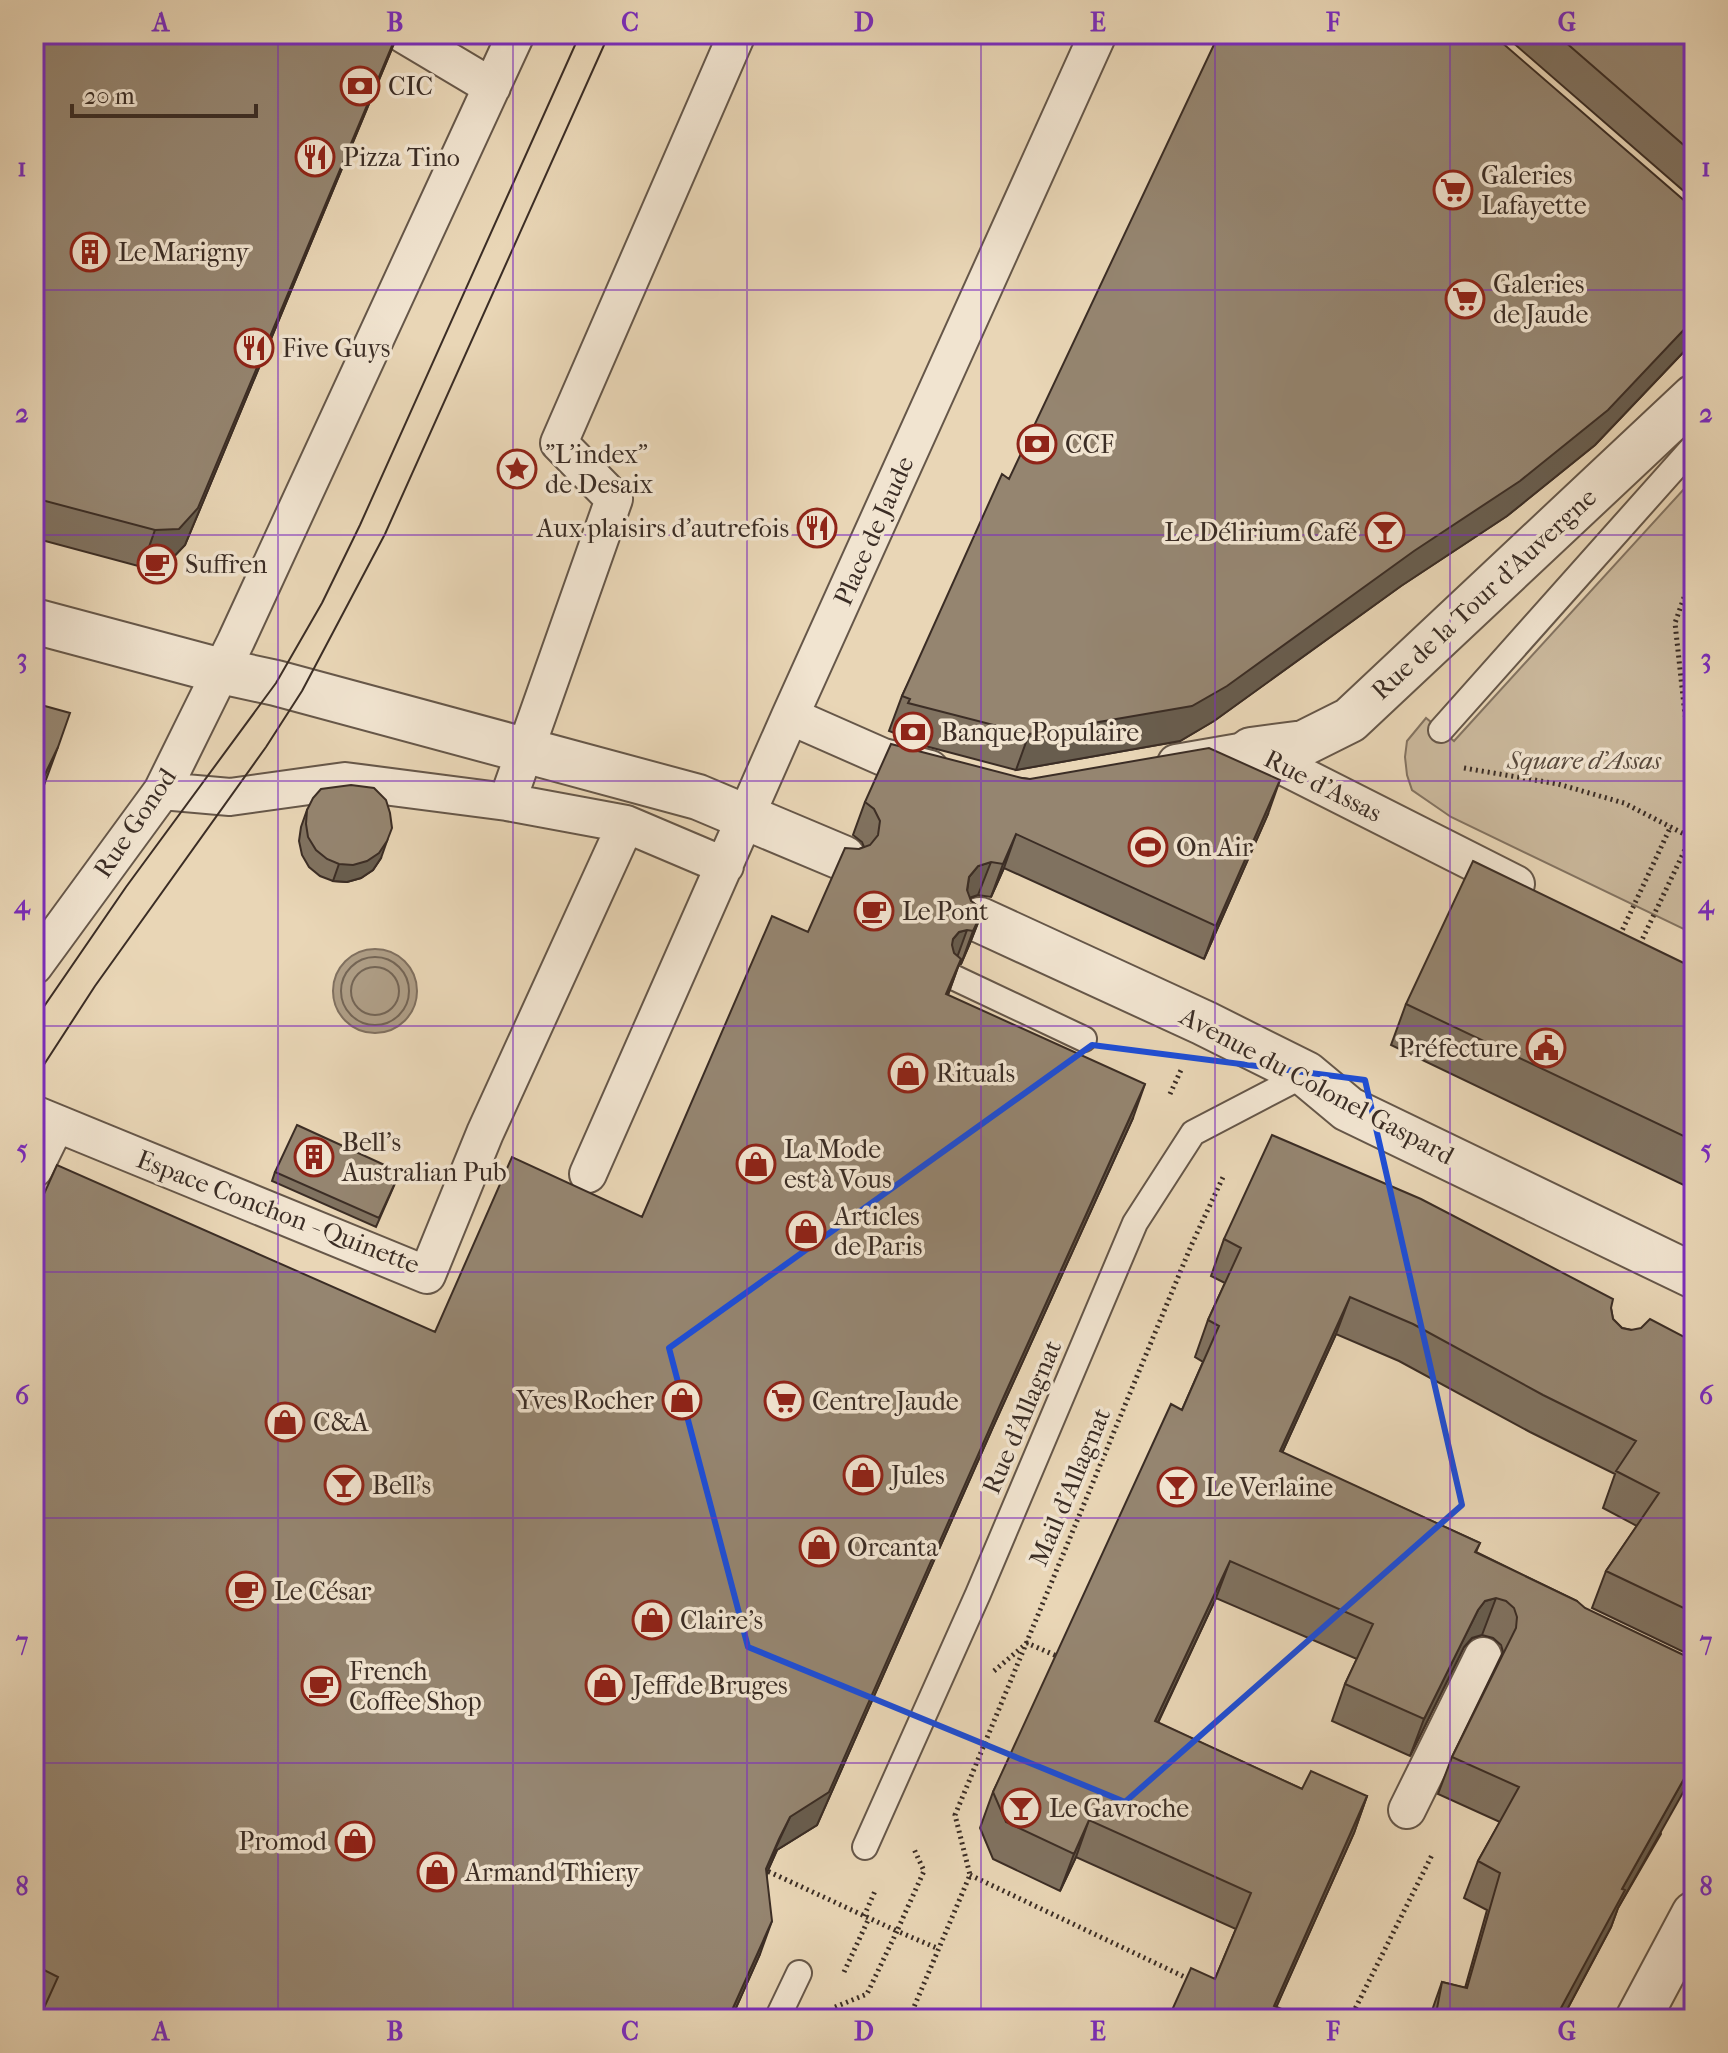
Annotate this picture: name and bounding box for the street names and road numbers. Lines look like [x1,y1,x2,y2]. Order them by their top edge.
street label: Place de Jaude [827,451,921,610]
street label: Rue de la Tour d'Auvergne [1365,482,1603,706]
street label: Rue d'Assas [1259,743,1387,829]
street label: Rue Gonod [87,762,183,884]
street label: Avenue du Colonel Gaspard [1174,1000,1460,1172]
street label: Espace Conchon - Quinette [132,1144,424,1280]
street label: Rue d'Allagnat [976,1335,1069,1498]
street label: Mail d'Allagnat [1023,1403,1117,1571]

